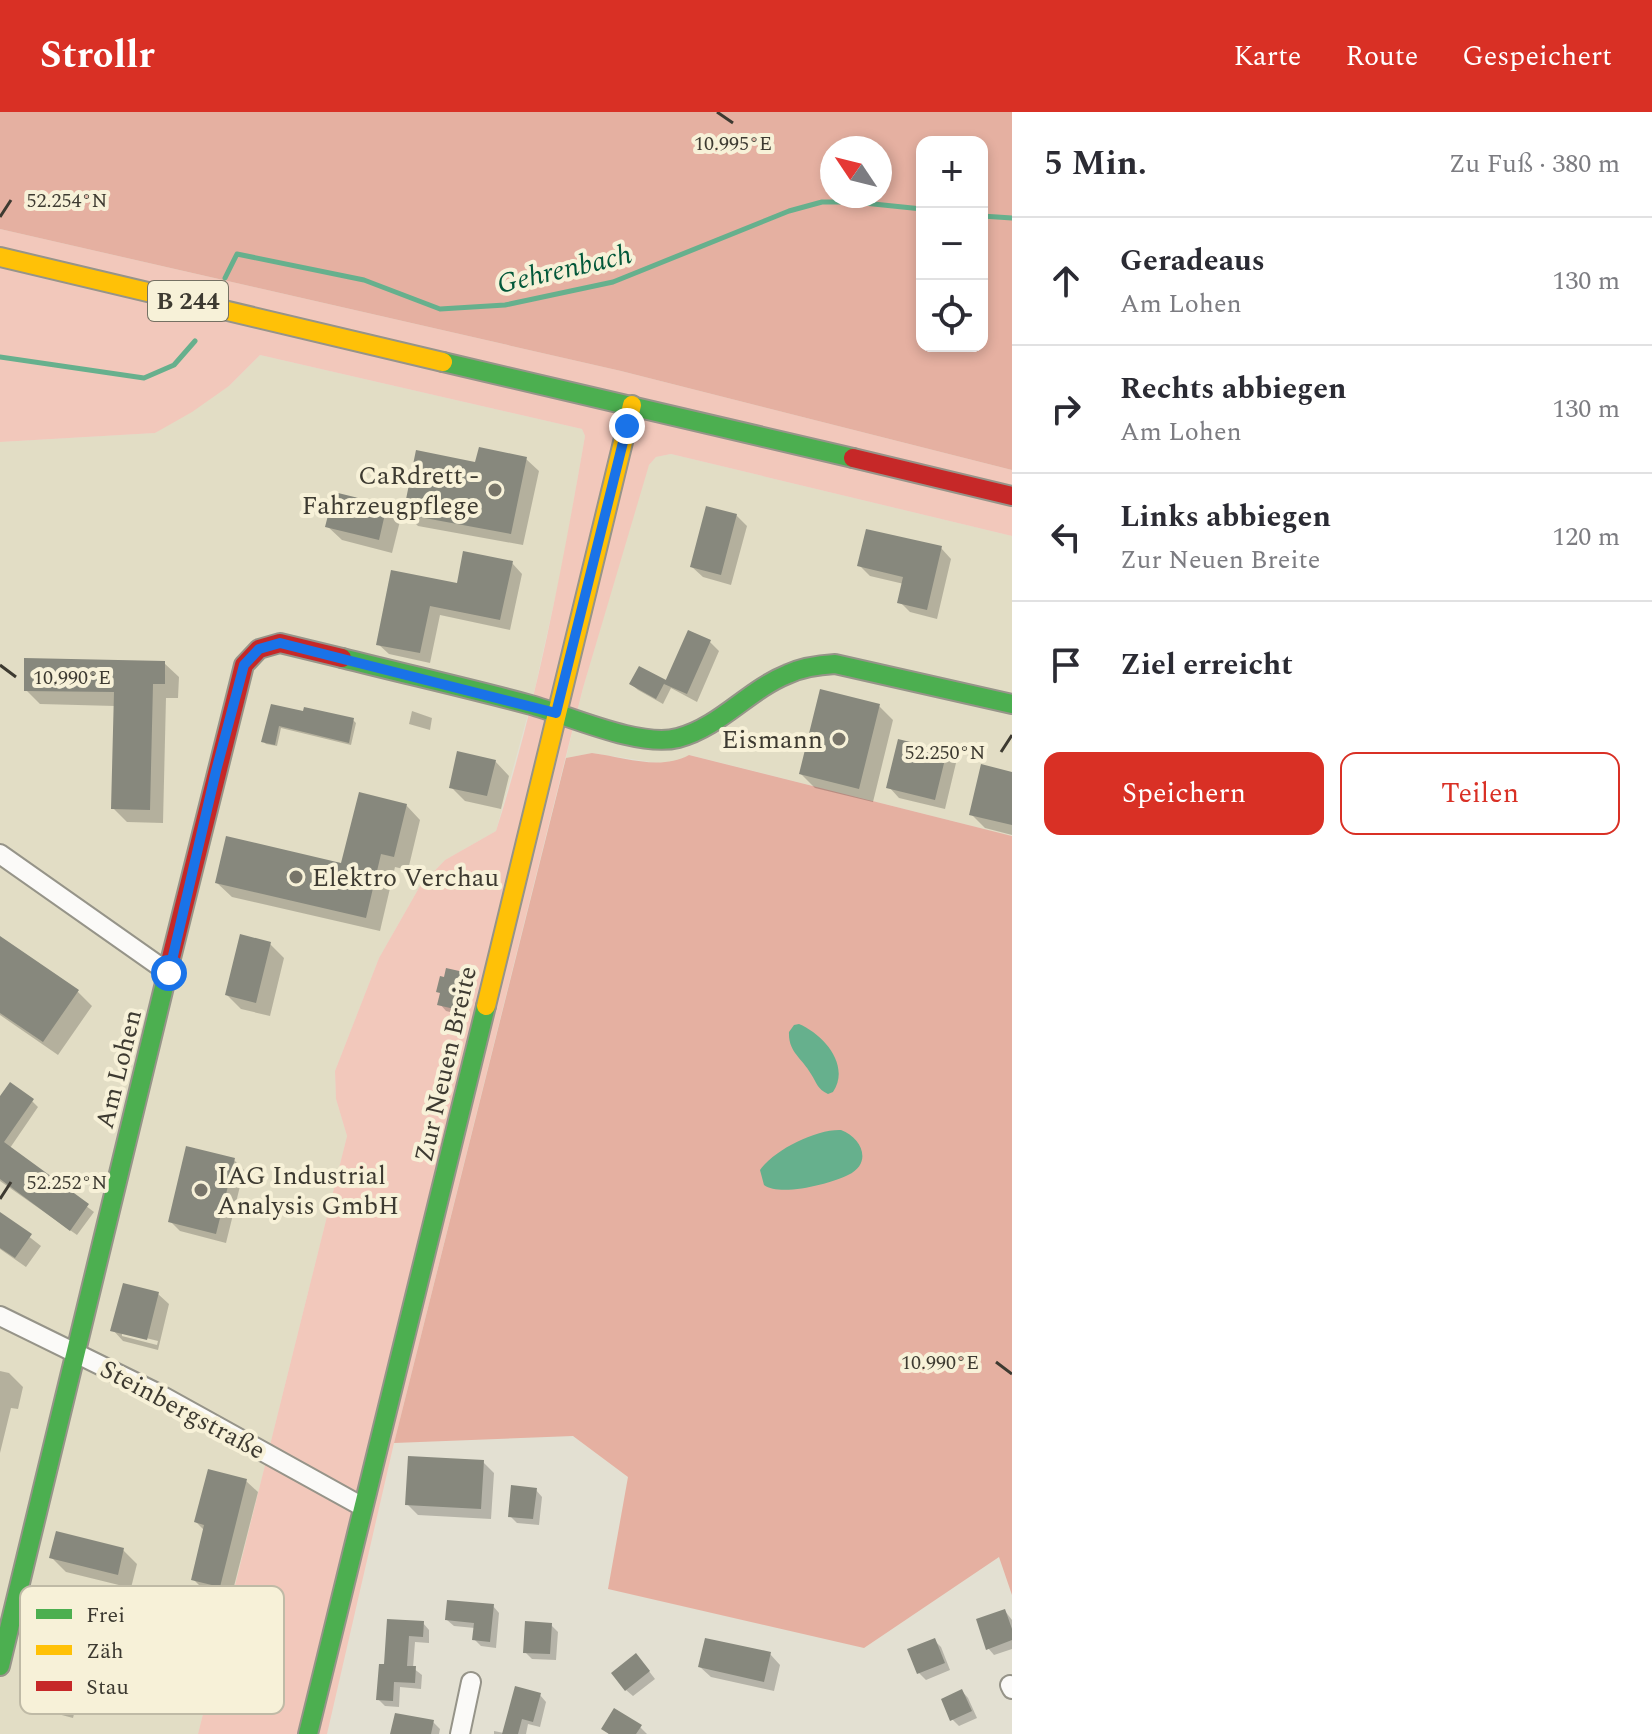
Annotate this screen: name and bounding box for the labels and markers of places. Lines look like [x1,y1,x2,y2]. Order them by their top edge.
place label: CaRdrett - Fahrzeugpflege [302,456,479,526]
marker: CaRdrett - Fahrzeugpflege [486,481,504,499]
place label: Eismann [721,720,823,760]
marker: Eismann [830,730,848,748]
place label: Elektro Verchau [312,858,499,898]
marker: Elektro Verchau [287,868,305,886]
place label: IAG Industrial Analysis GmbH [217,1156,399,1226]
marker: IAG Industrial Analysis GmbH [192,1181,210,1199]

